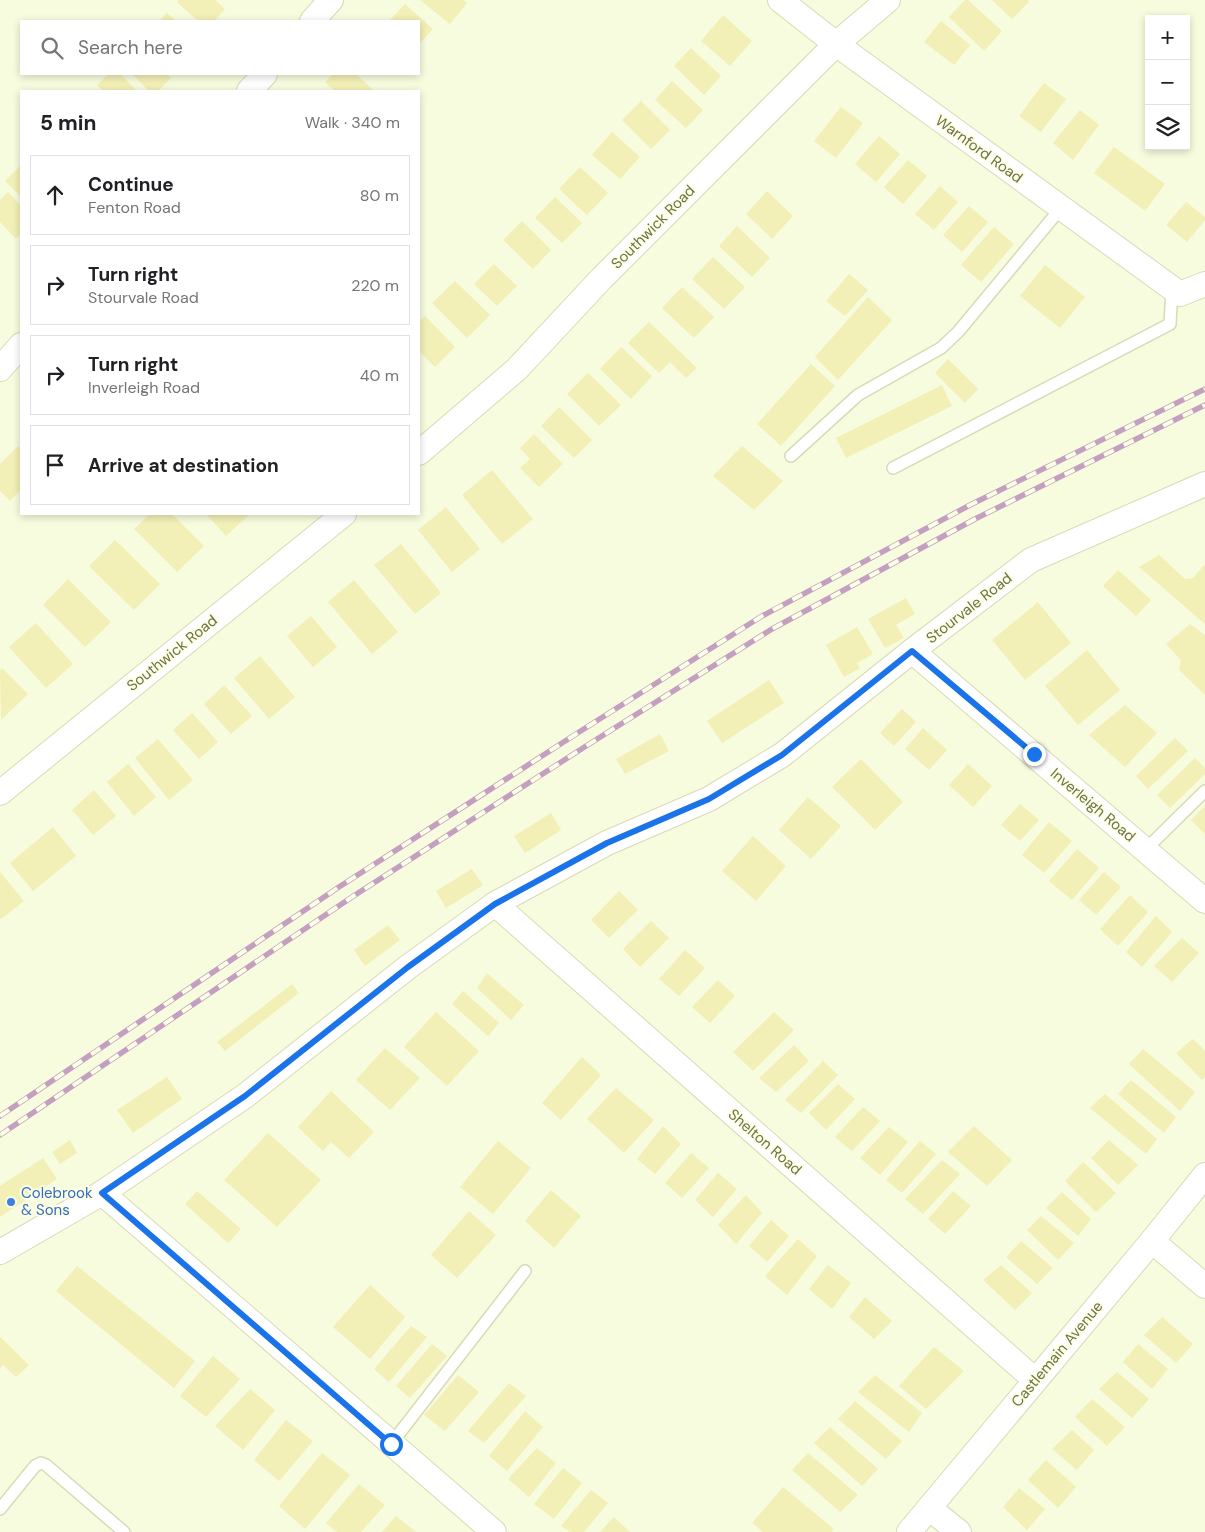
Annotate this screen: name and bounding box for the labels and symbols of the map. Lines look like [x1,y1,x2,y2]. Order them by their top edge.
street label: Warnford Road [931,111,1027,187]
street label: Southwick Road [607,181,699,273]
street label: Stourvale Road [922,568,1016,648]
street label: Southwick Road [123,610,221,696]
route end [1023,743,1046,766]
street label: Inverleigh Road [1046,764,1140,846]
street label: Shelton Road [724,1105,806,1179]
place label: Colebrook & Sons [21,1183,93,1220]
marker: Colebrook & Sons [5,1196,17,1208]
street label: Castlemain Avenue [1007,1297,1107,1411]
route start [380,1433,403,1456]

